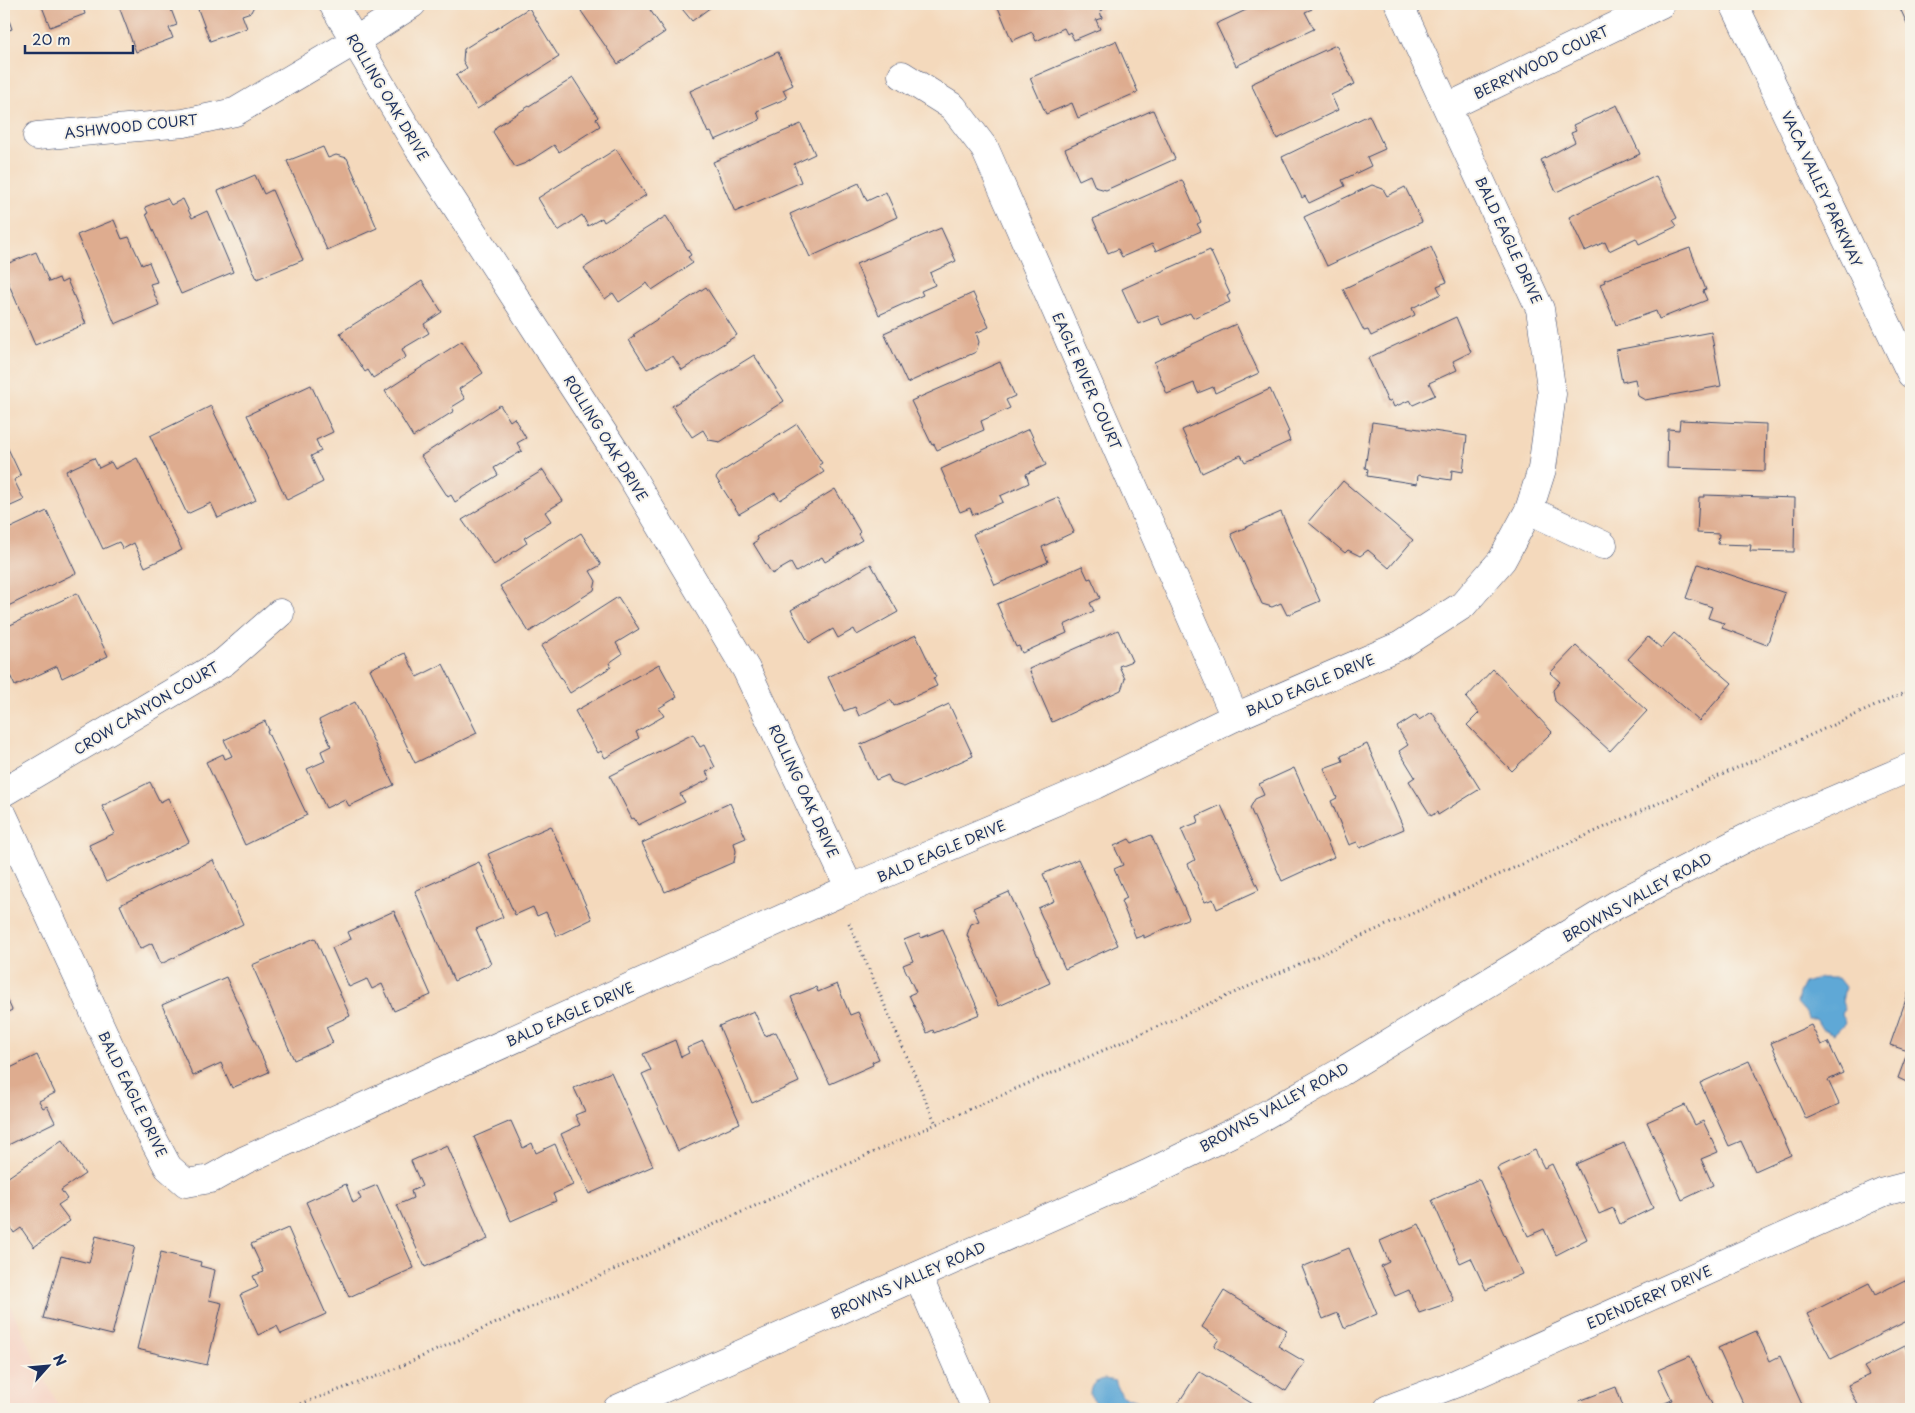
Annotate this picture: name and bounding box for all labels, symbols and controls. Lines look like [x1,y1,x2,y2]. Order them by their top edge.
street label: BERRYWOOD COURT [1470,20,1613,104]
scale bar [25,22,132,54]
text: 20 m [32,27,71,50]
street label: ROLLING OAK DRIVE [342,29,434,165]
street label: VACA VALLEY PARKWAY [1777,108,1867,270]
street label: ASHWOOD COURT [63,109,199,143]
street label: BALD EAGLE DRIVE [1470,173,1548,307]
street label: EAGLE RIVER COURT [1047,309,1127,453]
street label: ROLLING OAK DRIVE [559,371,653,505]
street label: BALD EAGLE DRIVE [1242,648,1378,722]
street label: CROW CANYON COURT [70,656,223,760]
street label: ROLLING OAK DRIVE [764,721,844,861]
street label: BALD EAGLE DRIVE [873,814,1009,888]
street label: BROWNS VALLEY ROAD [1558,847,1716,947]
street label: BALD EAGLE DRIVE [503,976,637,1052]
street label: BALD EAGLE DRIVE [93,1027,173,1161]
street label: BROWNS VALLEY ROAD [1195,1057,1353,1157]
street label: BROWNS VALLEY ROAD [827,1236,989,1324]
street label: EDENDERRY DRIVE [1583,1260,1715,1334]
north arrow [22,1340,72,1390]
text: N [48,1350,72,1370]

